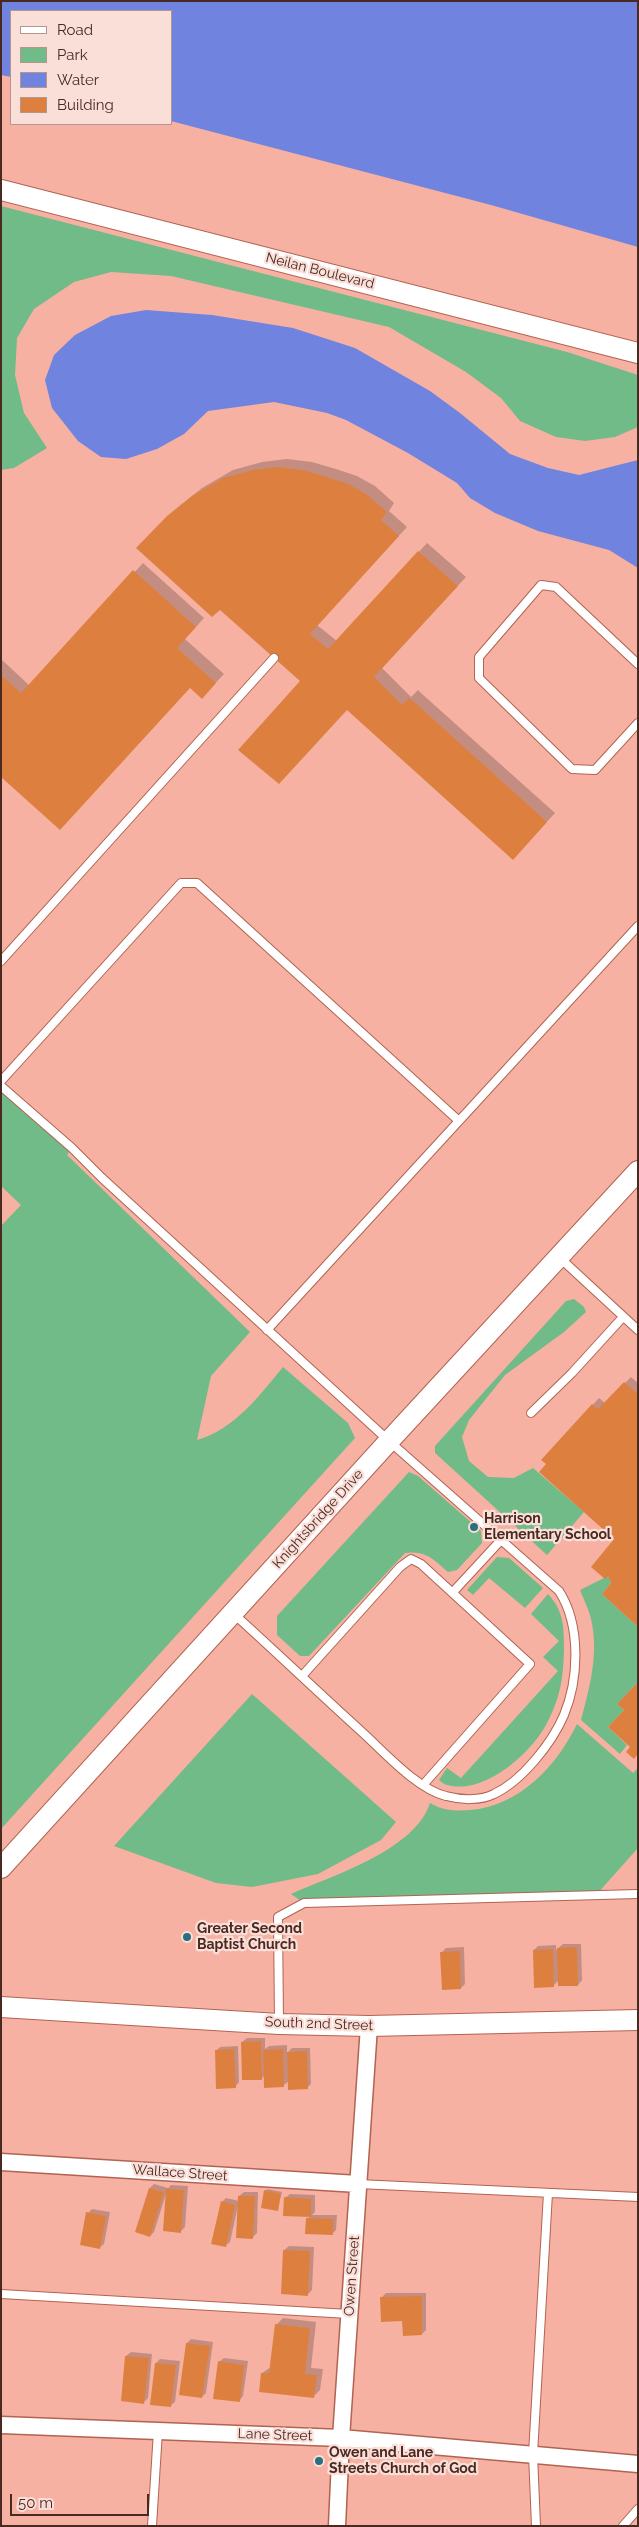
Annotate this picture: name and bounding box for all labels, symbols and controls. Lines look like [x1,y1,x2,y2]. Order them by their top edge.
legend [10,10,172,125]
text: Road [57,21,93,39]
text: Park [57,46,88,64]
text: Water [57,71,99,89]
text: Building [57,96,114,114]
street label: Neilan Boulevard [264,249,376,293]
street label: Knightsbridge Drive [269,1466,367,1572]
place label: Harrison Elementary School [484,1511,611,1544]
marker: Harrison Elementary School [468,1521,480,1533]
place label: Greater Second Baptist Church [197,1921,302,1954]
marker: Greater Second Baptist Church [181,1931,193,1943]
street label: South 2nd Street [265,2014,373,2034]
street label: Wallace Street [132,2161,228,2185]
street label: Owen Street [341,2235,363,2317]
street label: Lane Street [237,2425,313,2445]
place label: Owen and Lane Streets Church of God [329,2445,477,2478]
marker: Owen and Lane Streets Church of God [313,2455,325,2467]
scale bar [12,2484,151,2516]
text: 50 m [18,2494,53,2512]

